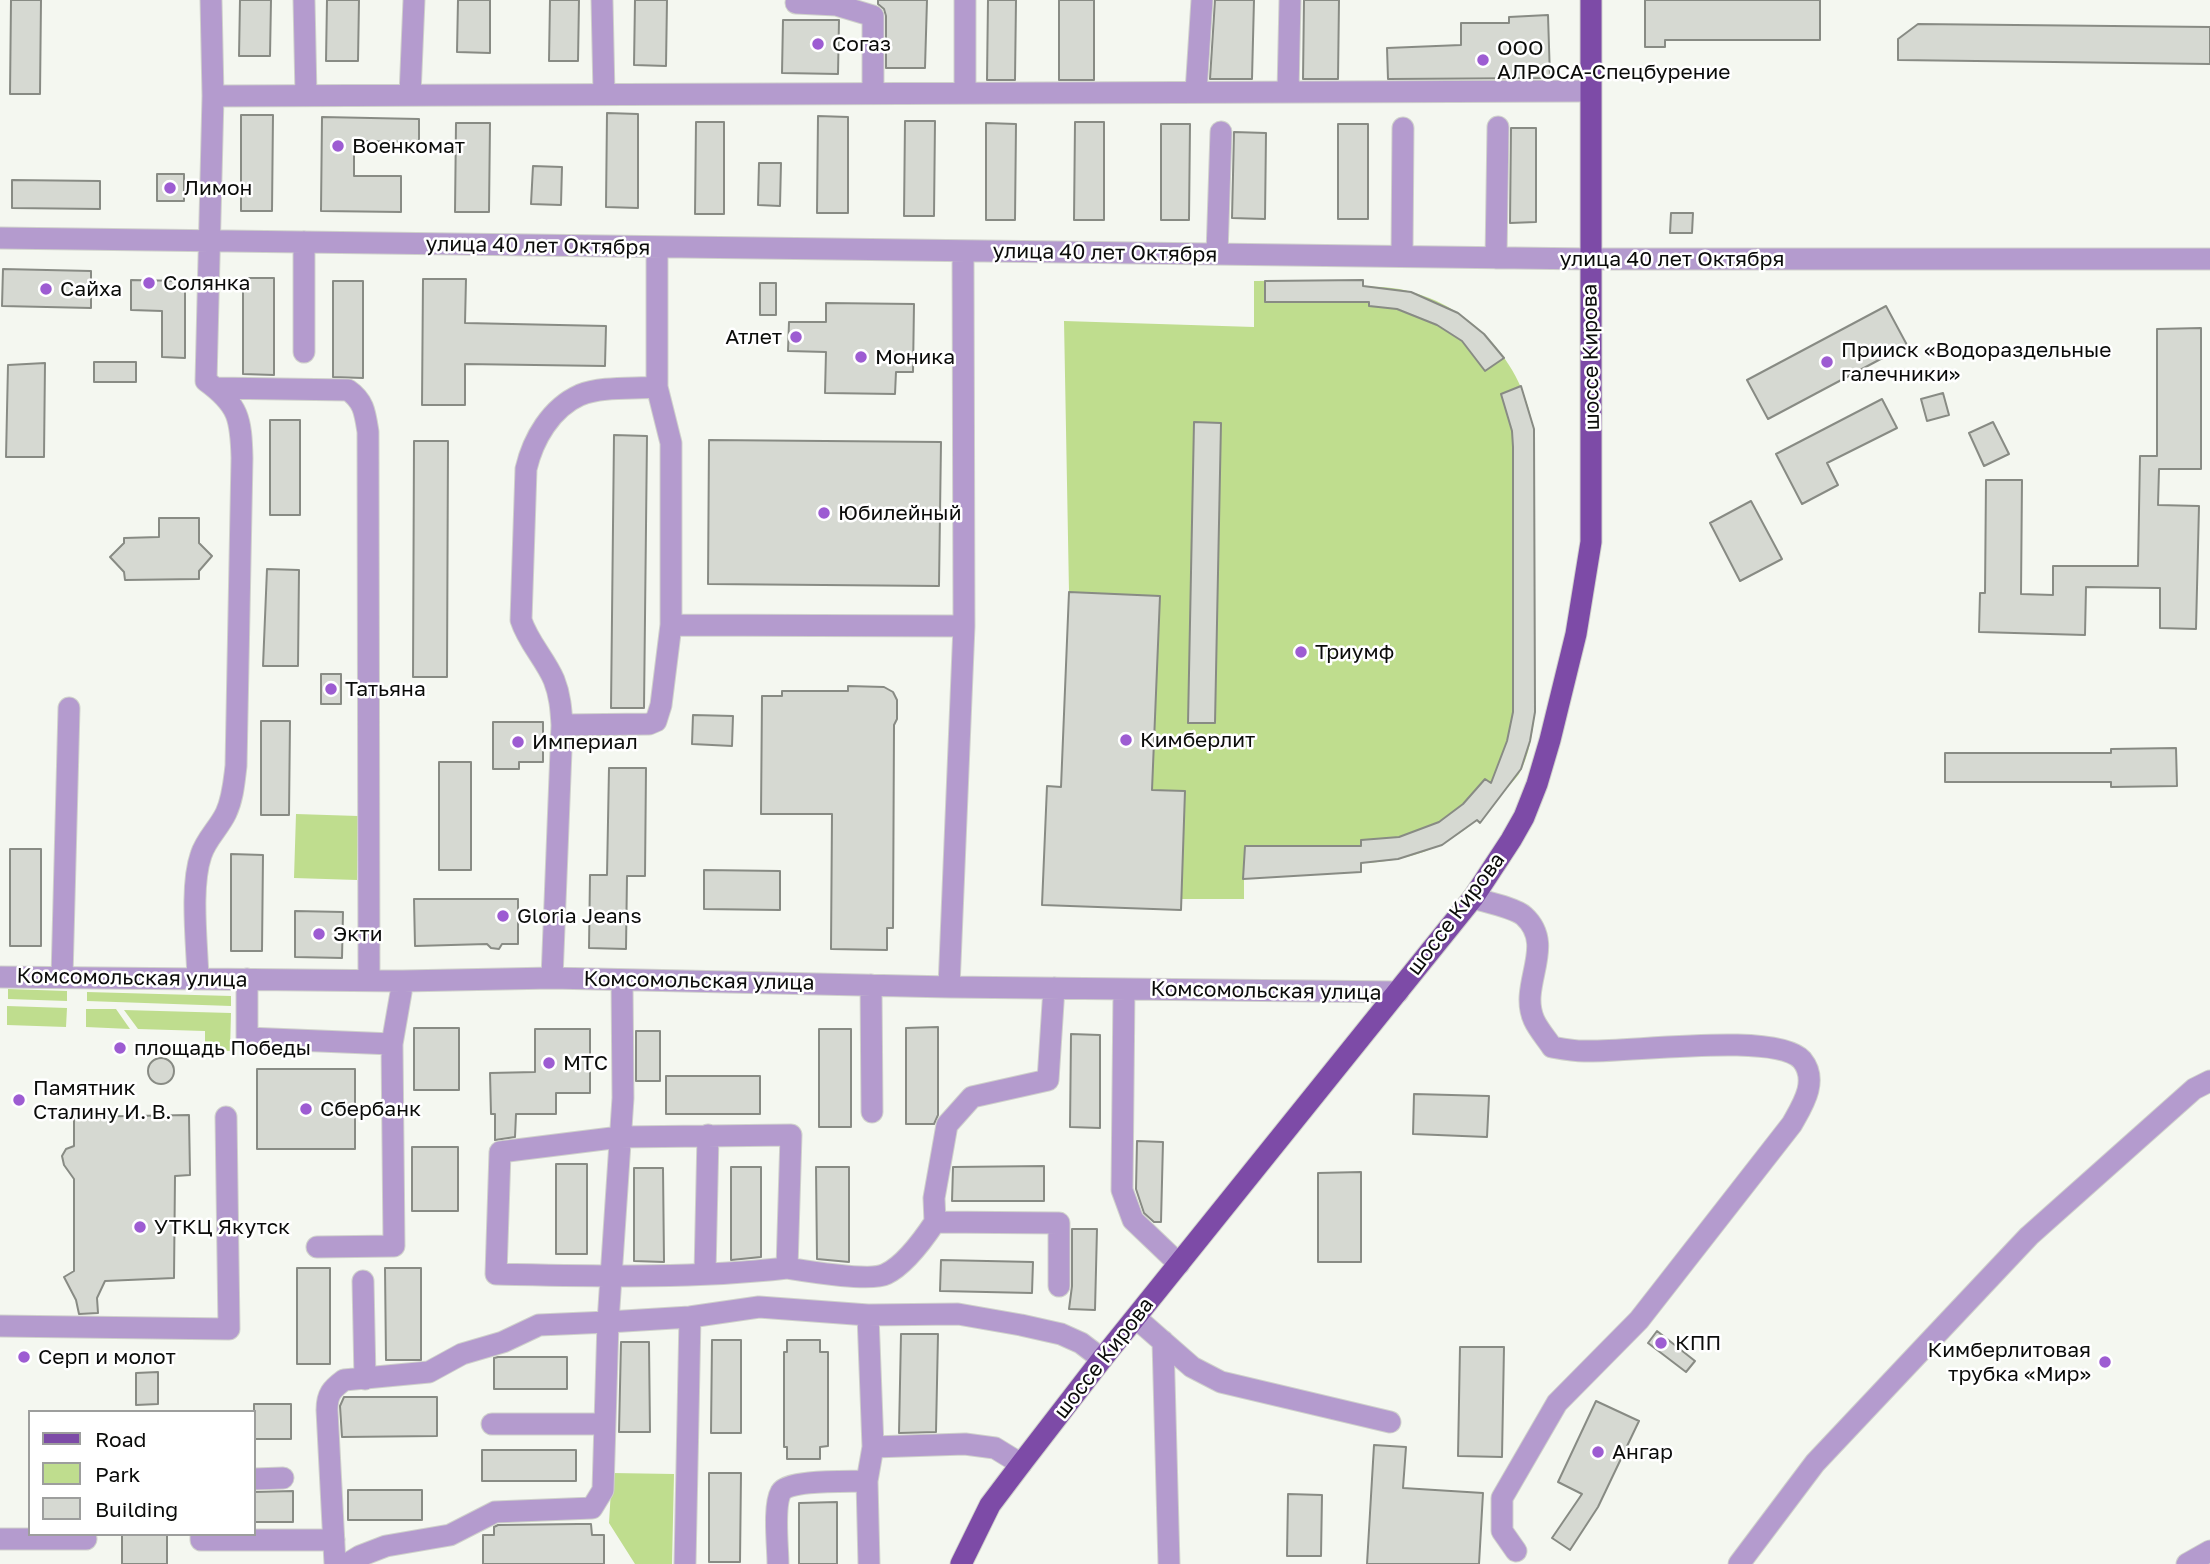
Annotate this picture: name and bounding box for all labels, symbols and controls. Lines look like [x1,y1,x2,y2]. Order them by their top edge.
place label: Согаз [832,31,891,57]
place label: ООО АЛРОСА-Спецбурение [1497,35,1731,85]
marker: Согаз [810,36,826,52]
marker: ООО АЛРОСА-Спецбурение [1475,52,1491,68]
place label: Военкомат [352,133,465,159]
marker: Военкомат [330,138,346,154]
place label: Лимон [184,175,252,201]
marker: Лимон [162,180,178,196]
street label: улица 40 лет Октября [425,231,651,261]
street label: улица 40 лет Октября [992,238,1218,268]
street label: улица 40 лет Октября [1560,246,1784,272]
place label: Солянка [163,270,250,296]
marker: Солянка [141,275,157,291]
place label: Сайха [60,276,122,302]
marker: Сайха [38,281,54,297]
street label: шоссе Кирова [1577,283,1605,431]
place label: Атлет [725,324,782,350]
marker: Атлет [788,329,804,345]
place label: Прииск «Водораздельные галечники» [1841,337,2111,387]
place label: Моника [875,344,955,370]
marker: Моника [853,349,869,365]
marker: Прииск «Водораздельные галечники» [1819,354,1835,370]
place label: Юбилейный [838,500,961,526]
marker: Юбилейный [816,505,832,521]
place label: Триумф [1315,639,1394,665]
marker: Триумф [1293,644,1309,660]
place label: Татьяна [345,676,426,702]
marker: Татьяна [323,681,339,697]
place label: Кимберлит [1140,727,1255,753]
place label: Империал [532,729,638,755]
marker: Кимберлит [1118,732,1134,748]
marker: Империал [510,734,526,750]
street label: шоссе Кирова [1402,848,1510,980]
place label: Gloria Jeans [517,903,642,929]
marker: Gloria Jeans [495,908,511,924]
place label: Экти [333,921,382,947]
marker: Экти [311,926,327,942]
street label: Комсомольская улица [16,963,248,993]
street label: Комсомольская улица [583,966,815,996]
street label: Комсомольская улица [1150,976,1382,1006]
place label: площадь Победы [134,1035,311,1061]
marker: площадь Победы [112,1040,128,1056]
place label: МТС [563,1050,608,1076]
marker: МТС [541,1055,557,1071]
place label: Памятник Сталину И. В. [33,1075,172,1125]
marker: Памятник Сталину И. В. [11,1092,27,1108]
place label: Сбербанк [320,1096,421,1122]
marker: Сбербанк [298,1101,314,1117]
place label: УТКЦ Якутск [154,1214,290,1240]
marker: УТКЦ Якутск [132,1219,148,1235]
street label: шоссе Кирова [1049,1292,1159,1424]
place label: КПП [1675,1330,1721,1356]
marker: КПП [1653,1335,1669,1351]
place label: Кимберлитовая трубка «Мир» [1928,1337,2091,1387]
place label: Серп и молот [38,1344,176,1370]
marker: Серп и молот [16,1349,32,1365]
marker: Кимберлитовая трубка «Мир» [2097,1354,2113,1370]
legend [28,1410,256,1536]
text: Road [95,1426,146,1452]
place label: Ангар [1612,1439,1673,1465]
marker: Ангар [1590,1444,1606,1460]
text: Park [95,1461,140,1487]
text: Building [95,1496,178,1522]

